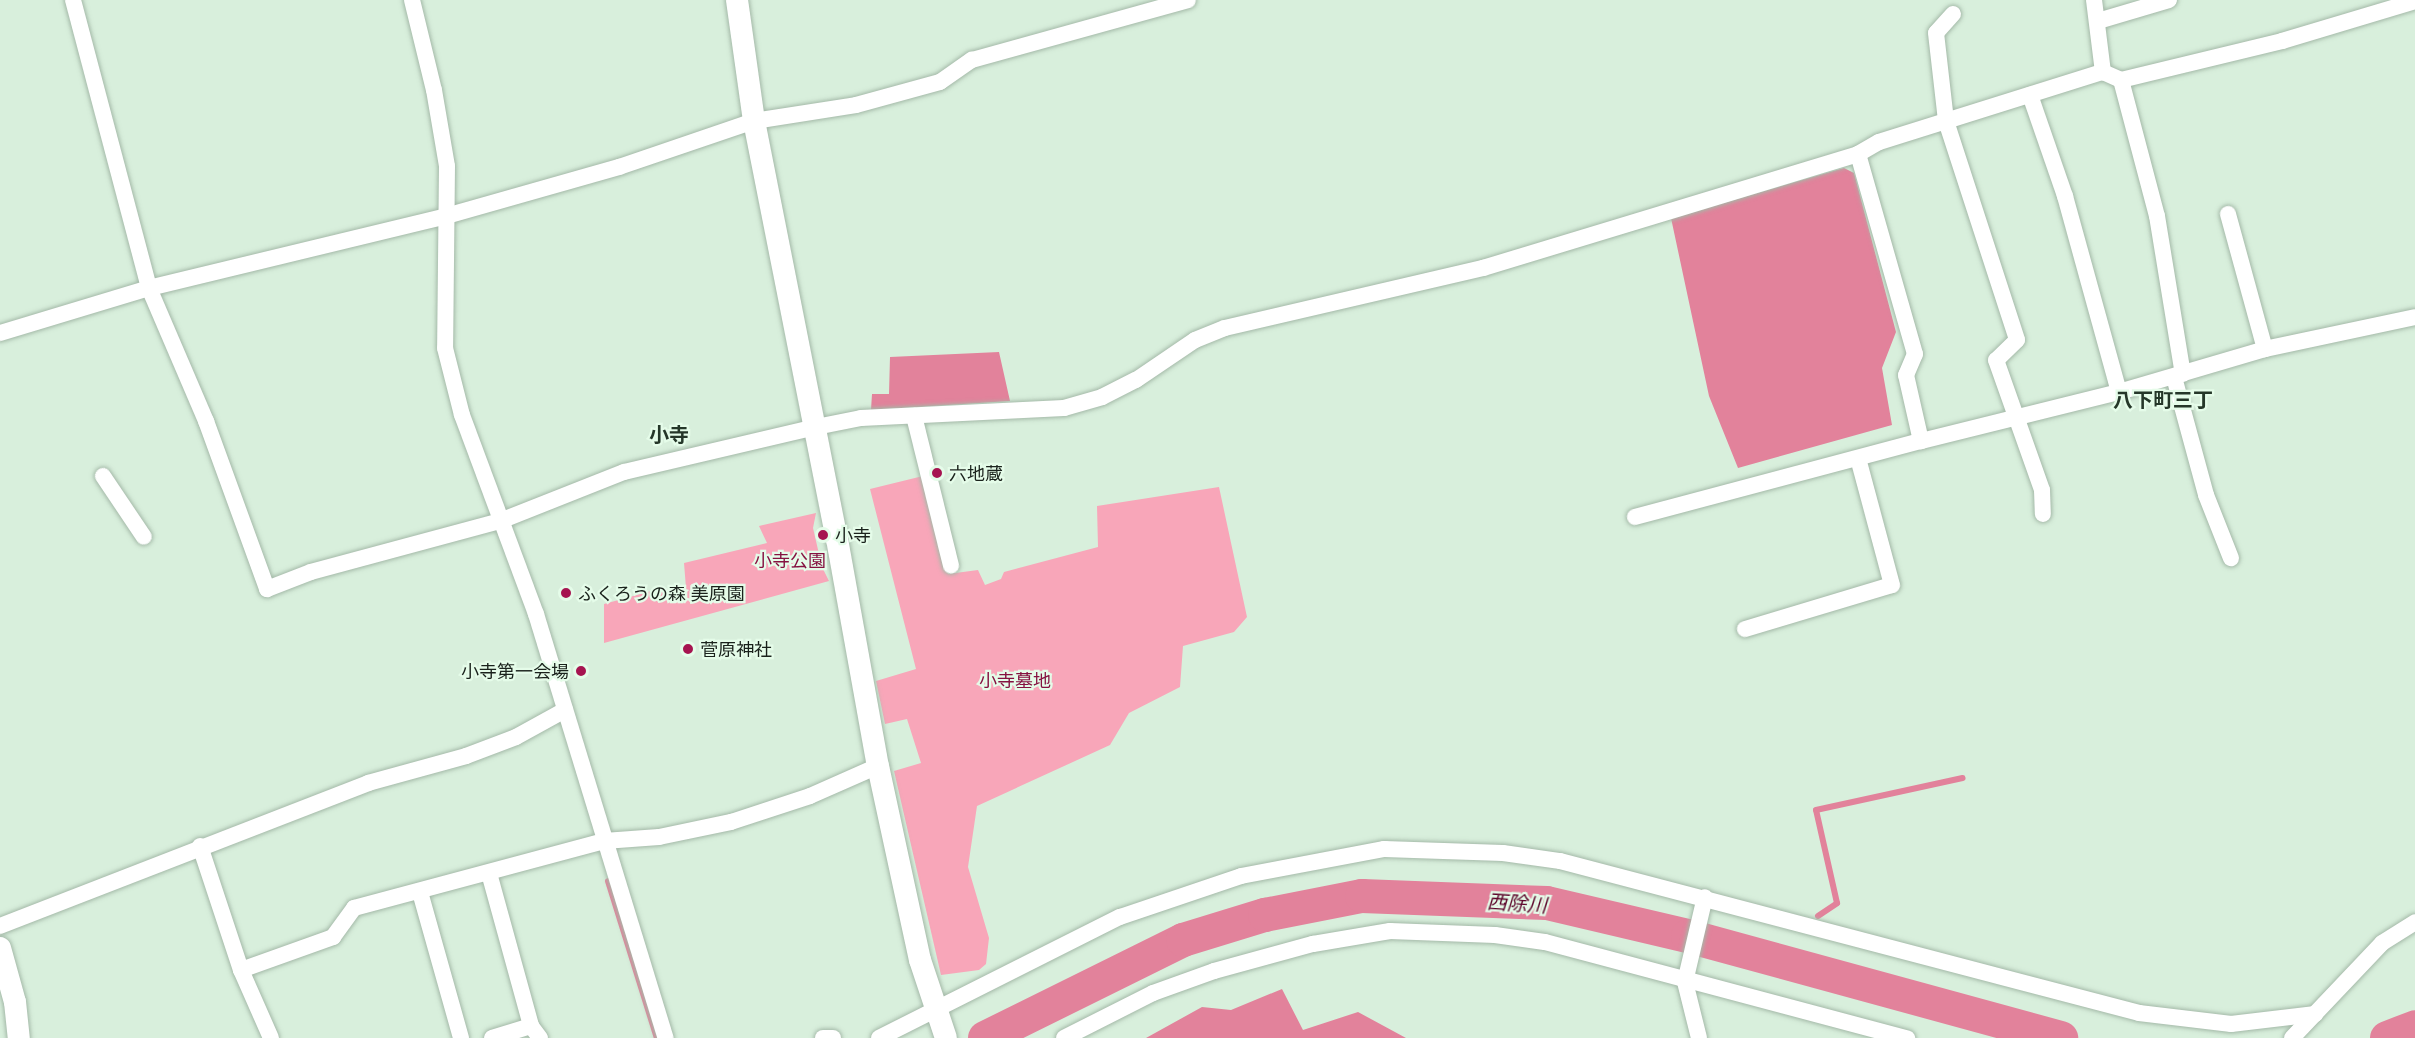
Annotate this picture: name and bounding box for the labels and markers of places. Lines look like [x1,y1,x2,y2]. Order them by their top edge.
place label: 六地蔵 [949,462,1003,484]
marker: 六地蔵 [930,466,944,480]
place label: 小寺 [835,524,871,546]
marker: 小寺 [816,528,830,542]
place label: ふくろうの森 美原園 [578,582,745,604]
marker: ふくろうの森 美原園 [559,586,573,600]
place label: 菅原神社 [700,638,772,660]
marker: 菅原神社 [681,642,695,656]
place label: 小寺第一会場 [461,660,569,682]
marker: 小寺第一会場 [574,664,588,678]

